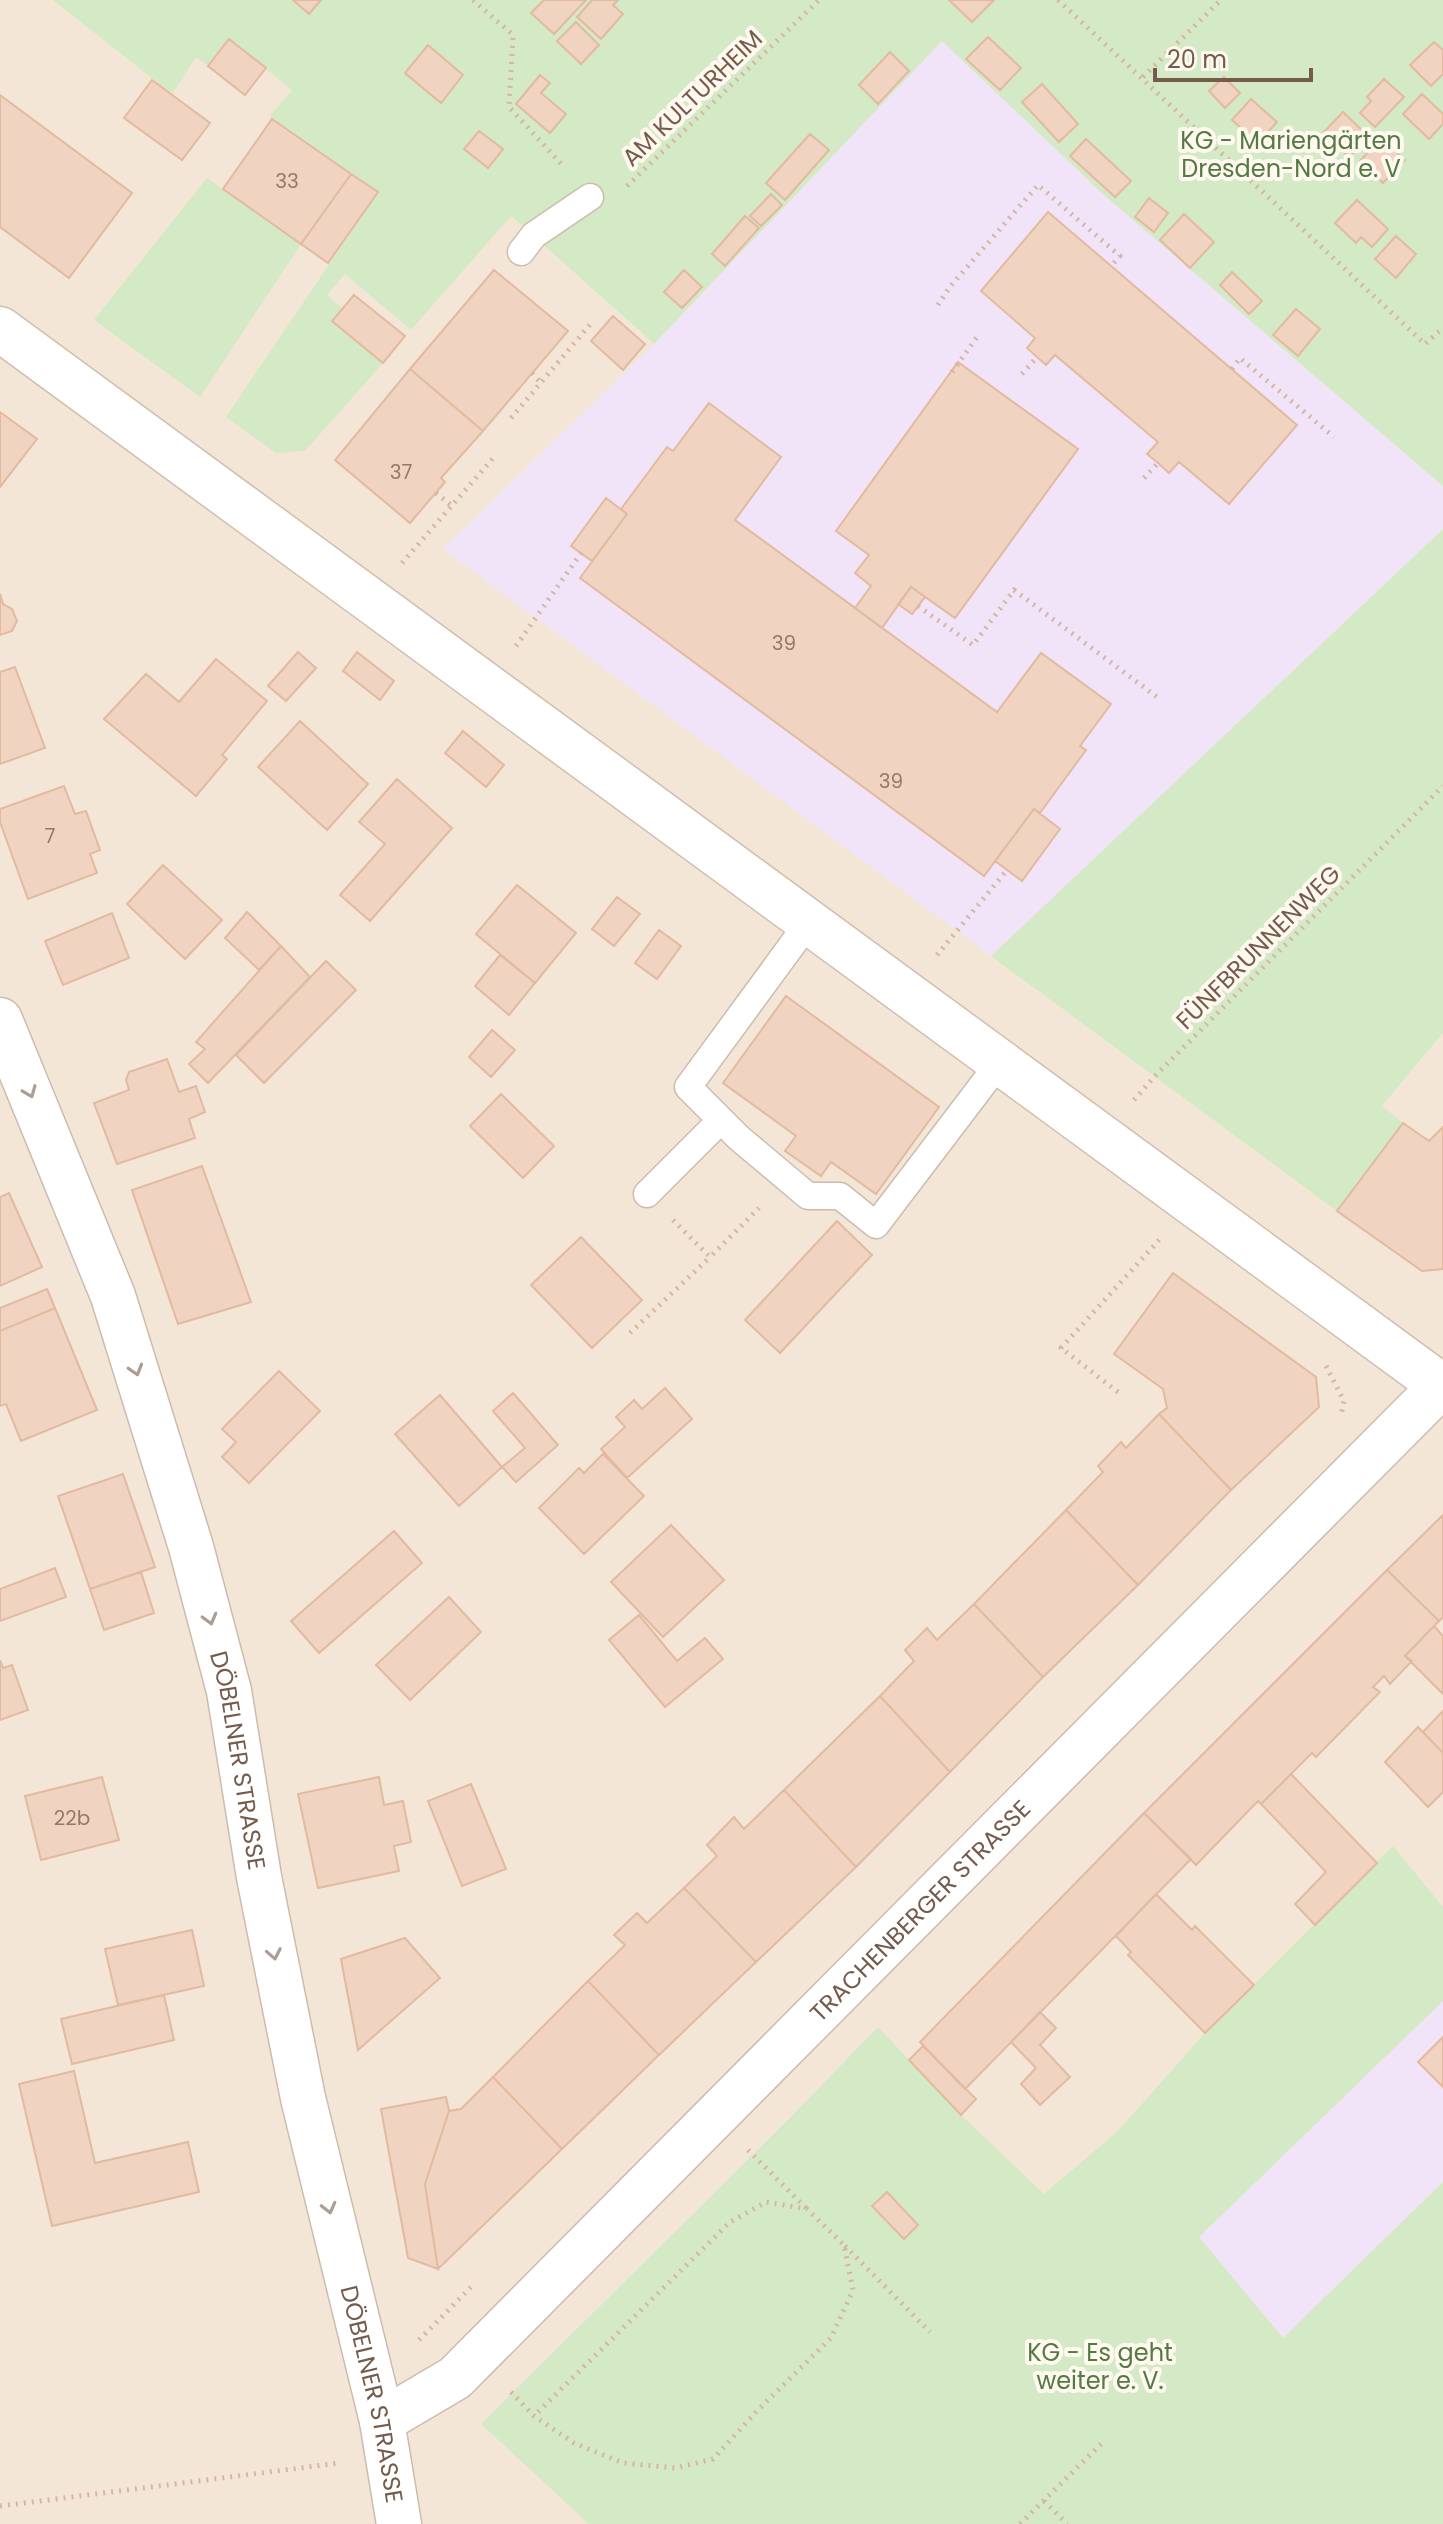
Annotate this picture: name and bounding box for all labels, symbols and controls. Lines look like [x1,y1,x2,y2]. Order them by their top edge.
street label: AM KULTURHEIM [615,22,769,174]
scale bar [1155,32,1311,82]
text: 20 m [1167,43,1227,76]
park label: KG - Mariengärten Dresden-Nord e. V [1180,124,1402,185]
house number: 33 [275,167,299,195]
house number: 37 [390,458,412,486]
house number: 39 [772,629,796,657]
house number: 39 [879,767,903,795]
house number: 7 [45,822,56,850]
street label: FÜNFBRUNNENWEG [1169,858,1347,1036]
one-way arrow [20,1084,36,1098]
one-way arrow [127,1363,143,1376]
one-way arrow [200,1612,217,1626]
street label: DÖBELNER STRASSE [203,1647,274,1872]
street label: TRACHENBERGER STRASSE [802,1792,1037,2028]
house number: 22b [54,1804,90,1832]
one-way arrow [265,1946,282,1960]
one-way arrow [320,2200,337,2214]
street label: DÖBELNER STRASSE [333,2282,412,2505]
park label: KG - Es geht weiter e. V. [1027,2336,1173,2397]

